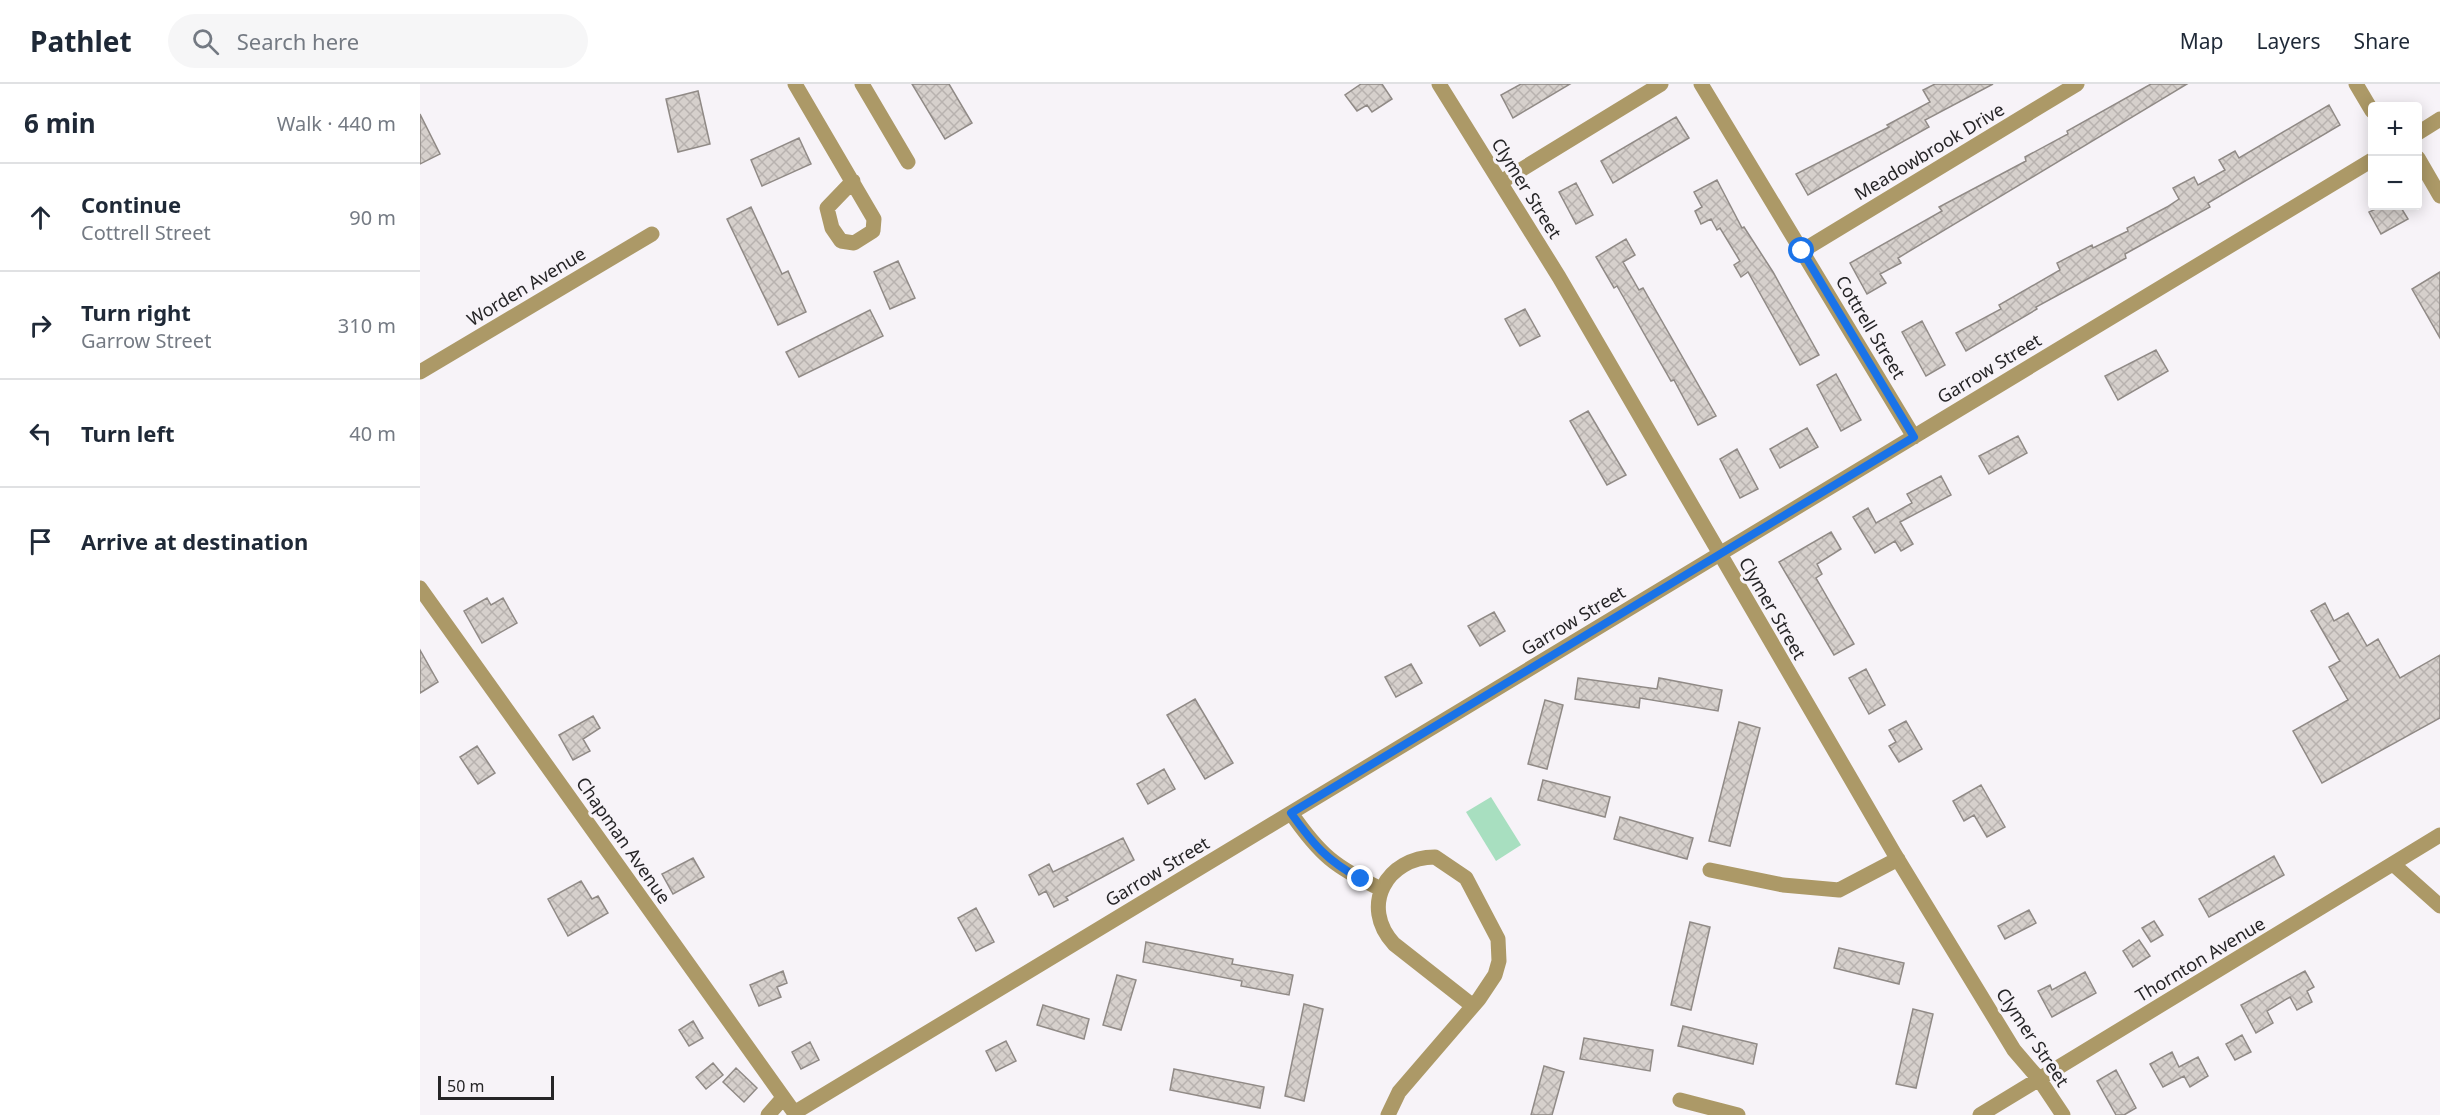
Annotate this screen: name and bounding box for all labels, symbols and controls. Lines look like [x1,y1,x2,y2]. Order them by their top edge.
search box [168,14,588,68]
text: Pathlet [30,22,132,60]
icon: search [189,25,222,58]
text: Search here [237,26,359,56]
text: Map [2180,27,2224,55]
text: Layers [2257,27,2321,55]
text: Share [2354,27,2410,55]
street label: Meadowbrook Drive [1850,97,2008,205]
map controls [2368,102,2422,210]
button: + [2368,102,2422,156]
text: 6 min [24,105,96,141]
text: Walk · 440 m [277,110,396,137]
street label: Clymer Street [1486,133,1568,243]
button: − [2368,156,2422,210]
text: Continue [81,189,181,219]
icon: ahead [24,201,57,234]
text: 90 m [349,204,396,231]
text: Cottrell Street [81,219,211,246]
route start [1788,237,1814,263]
street label: Worden Avenue [462,241,590,331]
street label: Cottrell Street [1831,271,1912,384]
text: Turn right [81,297,191,327]
icon: right [24,309,57,342]
text: 310 m [338,312,396,339]
text: Garrow Street [81,327,211,354]
street label: Garrow Street [1933,327,2046,409]
icon: left [24,417,57,450]
text: Turn left [81,418,175,448]
text: 40 m [349,420,396,447]
icon: arrive [24,525,57,558]
text: Arrive at destination [81,526,308,556]
street label: Clymer Street [1734,552,1812,664]
street label: Garrow Street [1517,579,1630,661]
street label: Chapman Avenue [571,772,677,908]
street label: Garrow Street [1101,830,1214,912]
route end [1347,865,1373,891]
street label: Thornton Avenue [2131,911,2269,1007]
street label: Clymer Street [1991,983,2075,1092]
scale bar [438,1073,554,1100]
text: 50 m [447,1075,484,1097]

